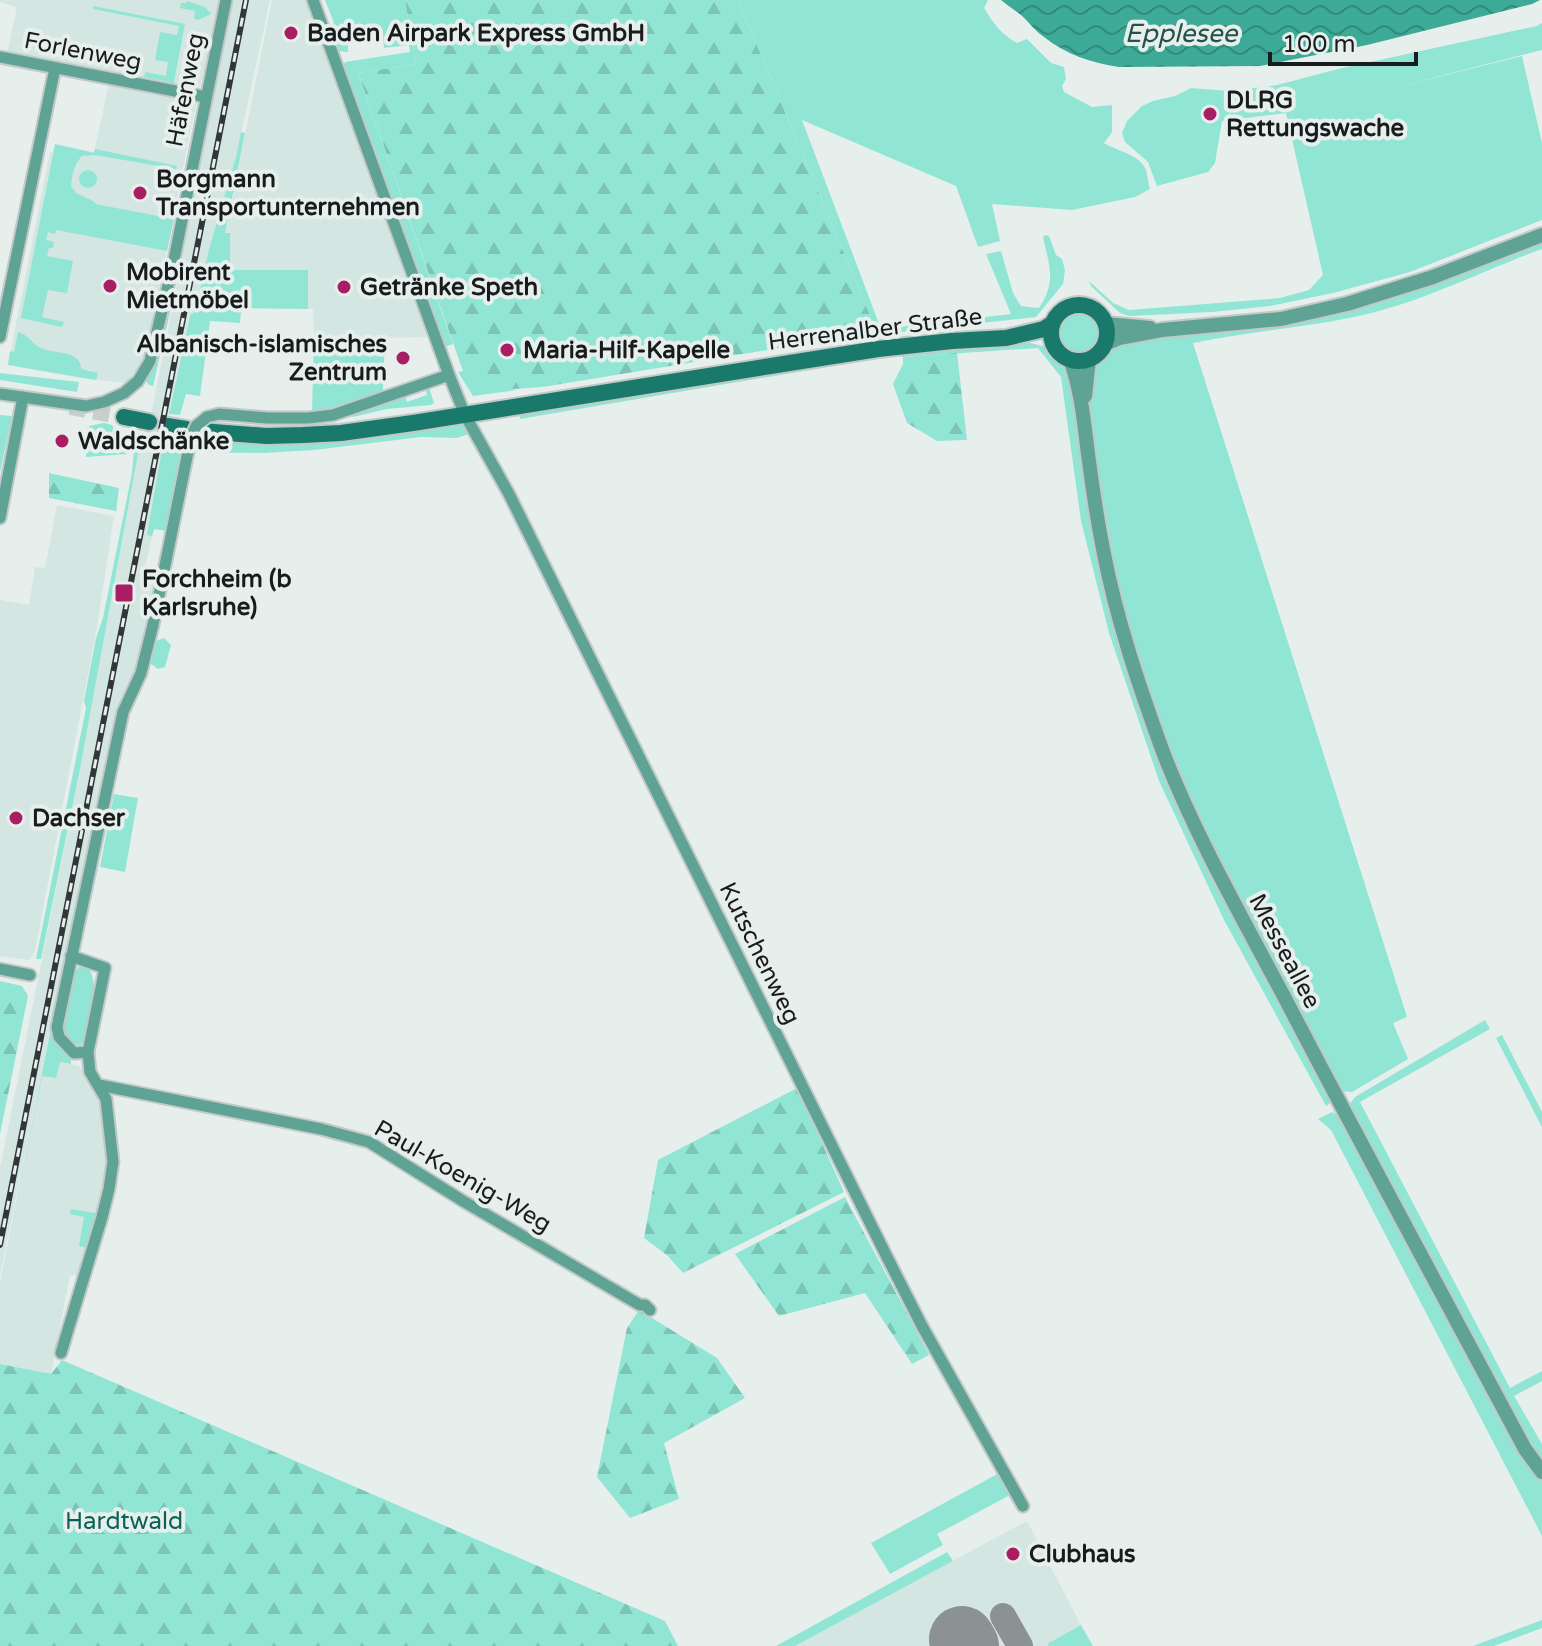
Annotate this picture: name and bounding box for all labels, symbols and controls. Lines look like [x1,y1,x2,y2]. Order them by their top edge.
scale bar [1270,16,1416,66]
water label: Epplesee [1125,18,1238,49]
place label: Baden Airpark Express GmbH [307,19,645,48]
marker: Baden Airpark Express GmbH [282,24,300,42]
street label: Forlenweg [22,26,144,77]
text: 100 m [1282,30,1356,59]
street label: Häfenweg [160,31,211,149]
place label: DLRG Rettungswache [1226,86,1405,143]
marker: DLRG Rettungswache [1201,105,1219,123]
place label: Borgmann Transportunternehmen [155,165,420,222]
marker: Borgmann Transportunternehmen [131,184,149,202]
place label: Mobirent Mietmöbel [126,258,249,315]
place label: Getränke Speth [360,273,538,302]
marker: Mobirent Mietmöbel [101,277,119,295]
marker: Getränke Speth [335,278,353,296]
street label: Herrenalber Straße [766,302,984,357]
place label: Albanisch-islamisches Zentrum [136,330,387,387]
place label: Maria-Hilf-Kapelle [523,336,730,365]
marker: Maria-Hilf-Kapelle [498,341,516,359]
marker: Albanisch-islamisches Zentrum [394,349,412,367]
place label: Waldschänke [78,427,230,456]
marker: Waldschänke [53,432,71,450]
place label: Forchheim (b Karlsruhe) [142,565,292,622]
marker: Forchheim (b Karlsruhe) [113,582,135,604]
place label: Dachser [32,804,126,833]
marker: Dachser [7,809,25,827]
street label: Kutschenweg [713,878,806,1029]
street label: Messeallee [1242,889,1327,1014]
street label: Paul-Koenig-Weg [369,1114,556,1239]
park label: Hardtwald [65,1507,183,1536]
place label: Clubhaus [1029,1540,1136,1569]
marker: Clubhaus [1004,1545,1022,1563]

